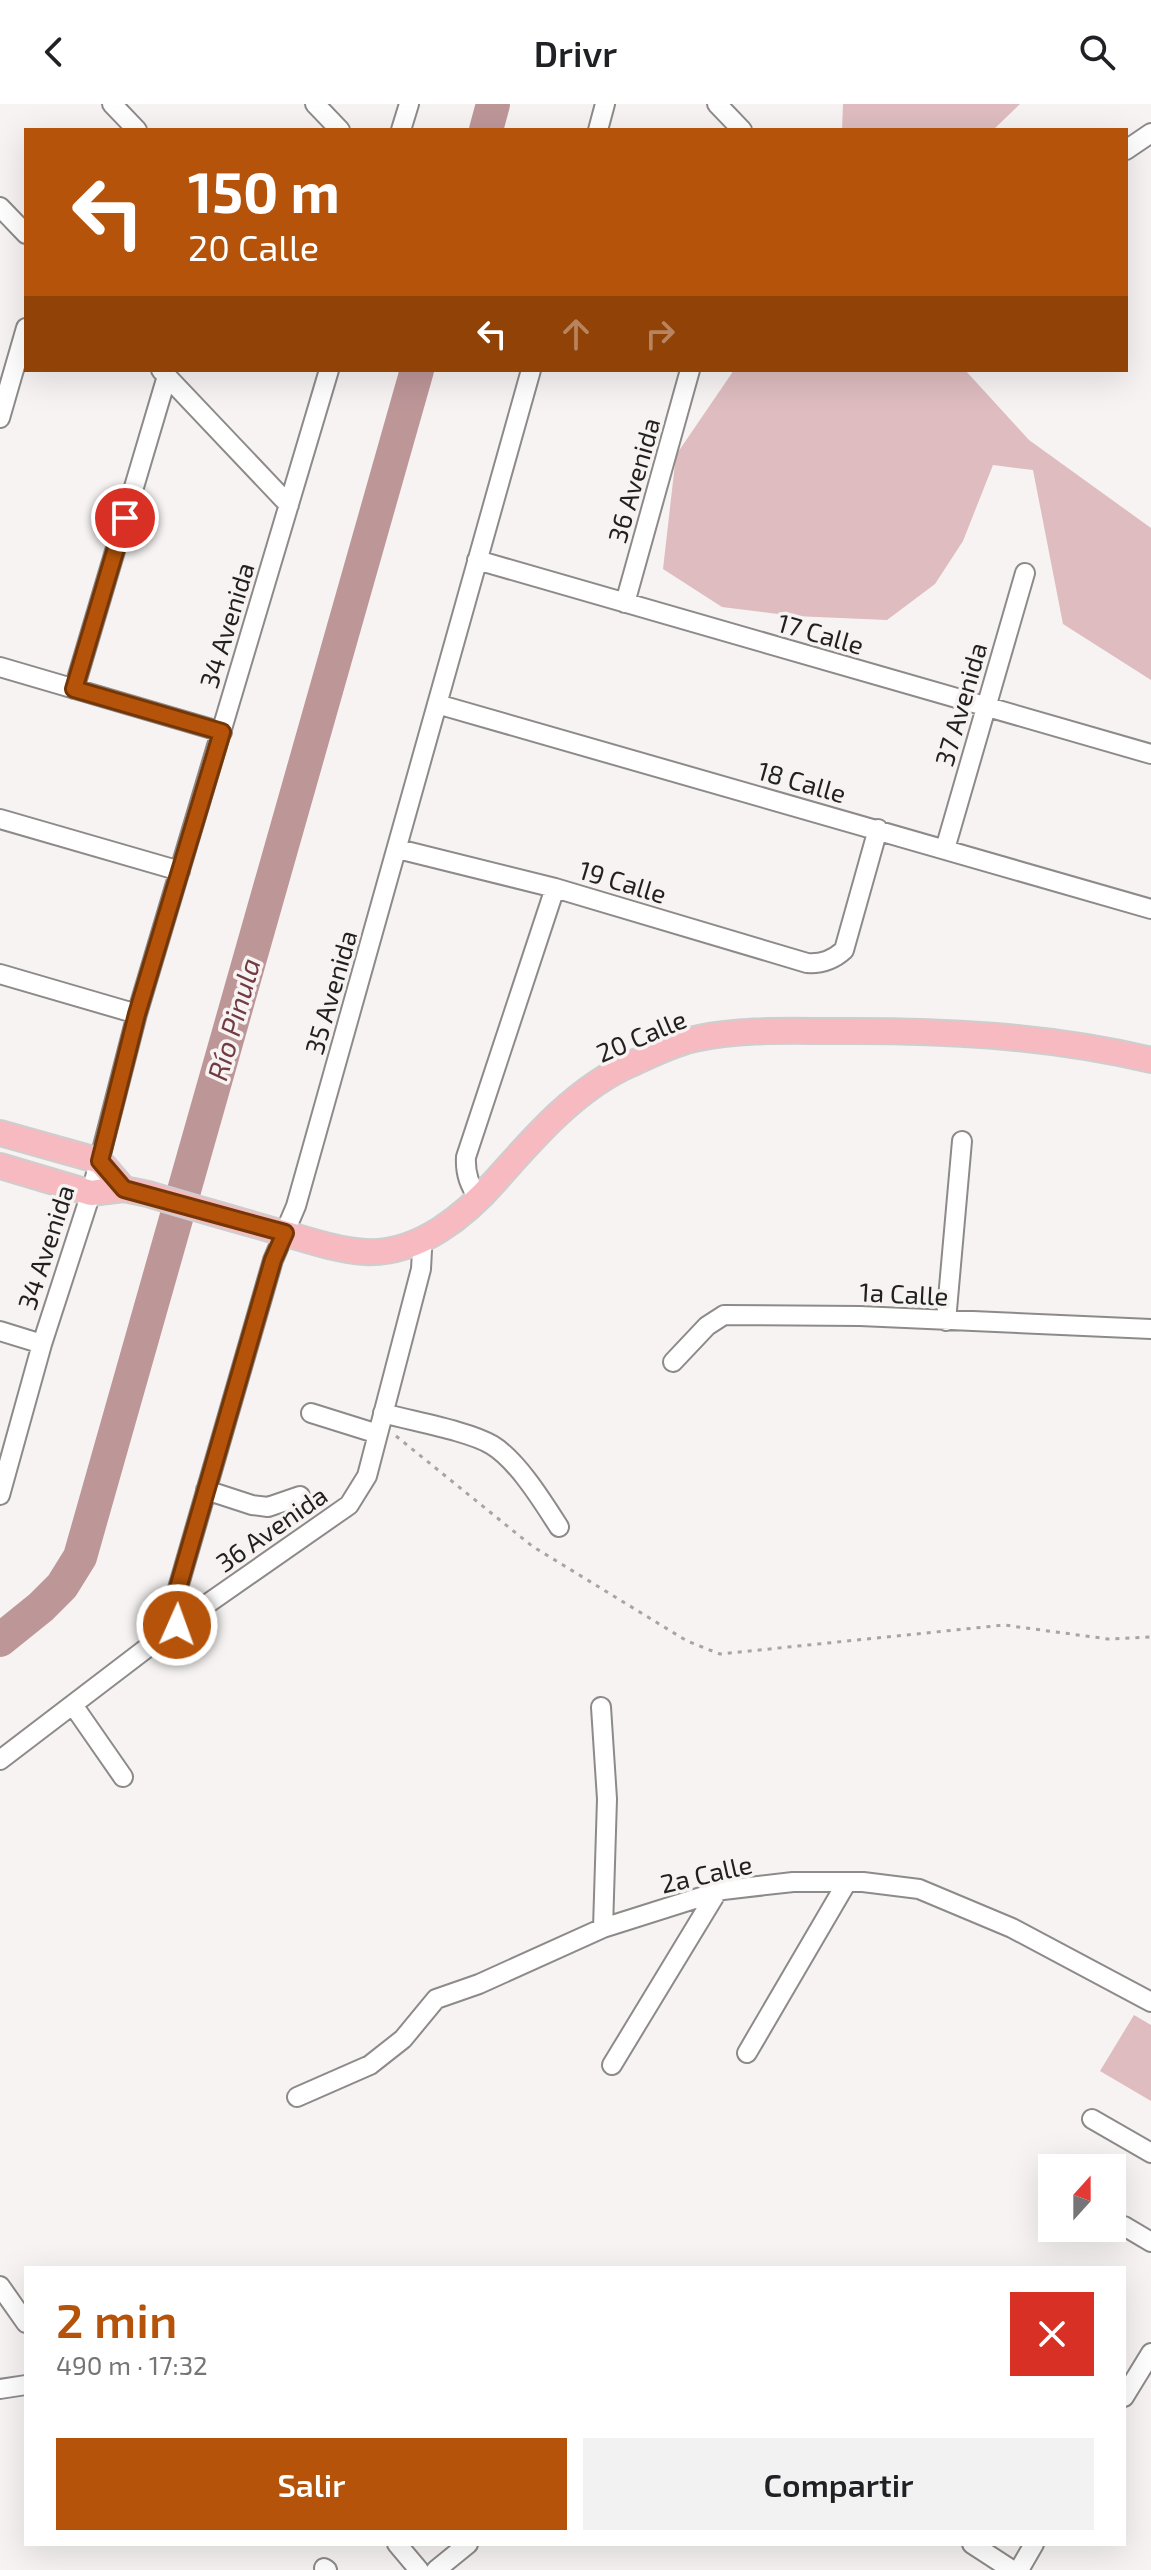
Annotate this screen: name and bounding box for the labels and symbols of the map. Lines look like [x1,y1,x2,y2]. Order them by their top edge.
street label: 36 Avenida [600,414,666,546]
pin [91,484,159,552]
street label: 34 Avenida [192,559,260,691]
street label: 17 Calle [774,606,868,660]
street label: 37 Avenida [928,639,992,769]
street label: 18 Calle [754,754,850,808]
street label: 19 Calle [576,853,670,909]
street label: 35 Avenida [298,926,362,1058]
water label: Río Pinula [199,954,267,1084]
street label: 20 Calle [591,1002,691,1068]
street label: 34 Avenida [10,1181,80,1313]
street label: 1a Calle [859,1275,949,1311]
street label: 36 Avenida [209,1478,333,1578]
position arrow [135,1583,219,1667]
street label: 2a Calle [657,1847,755,1899]
north arrow [1038,2154,1126,2242]

